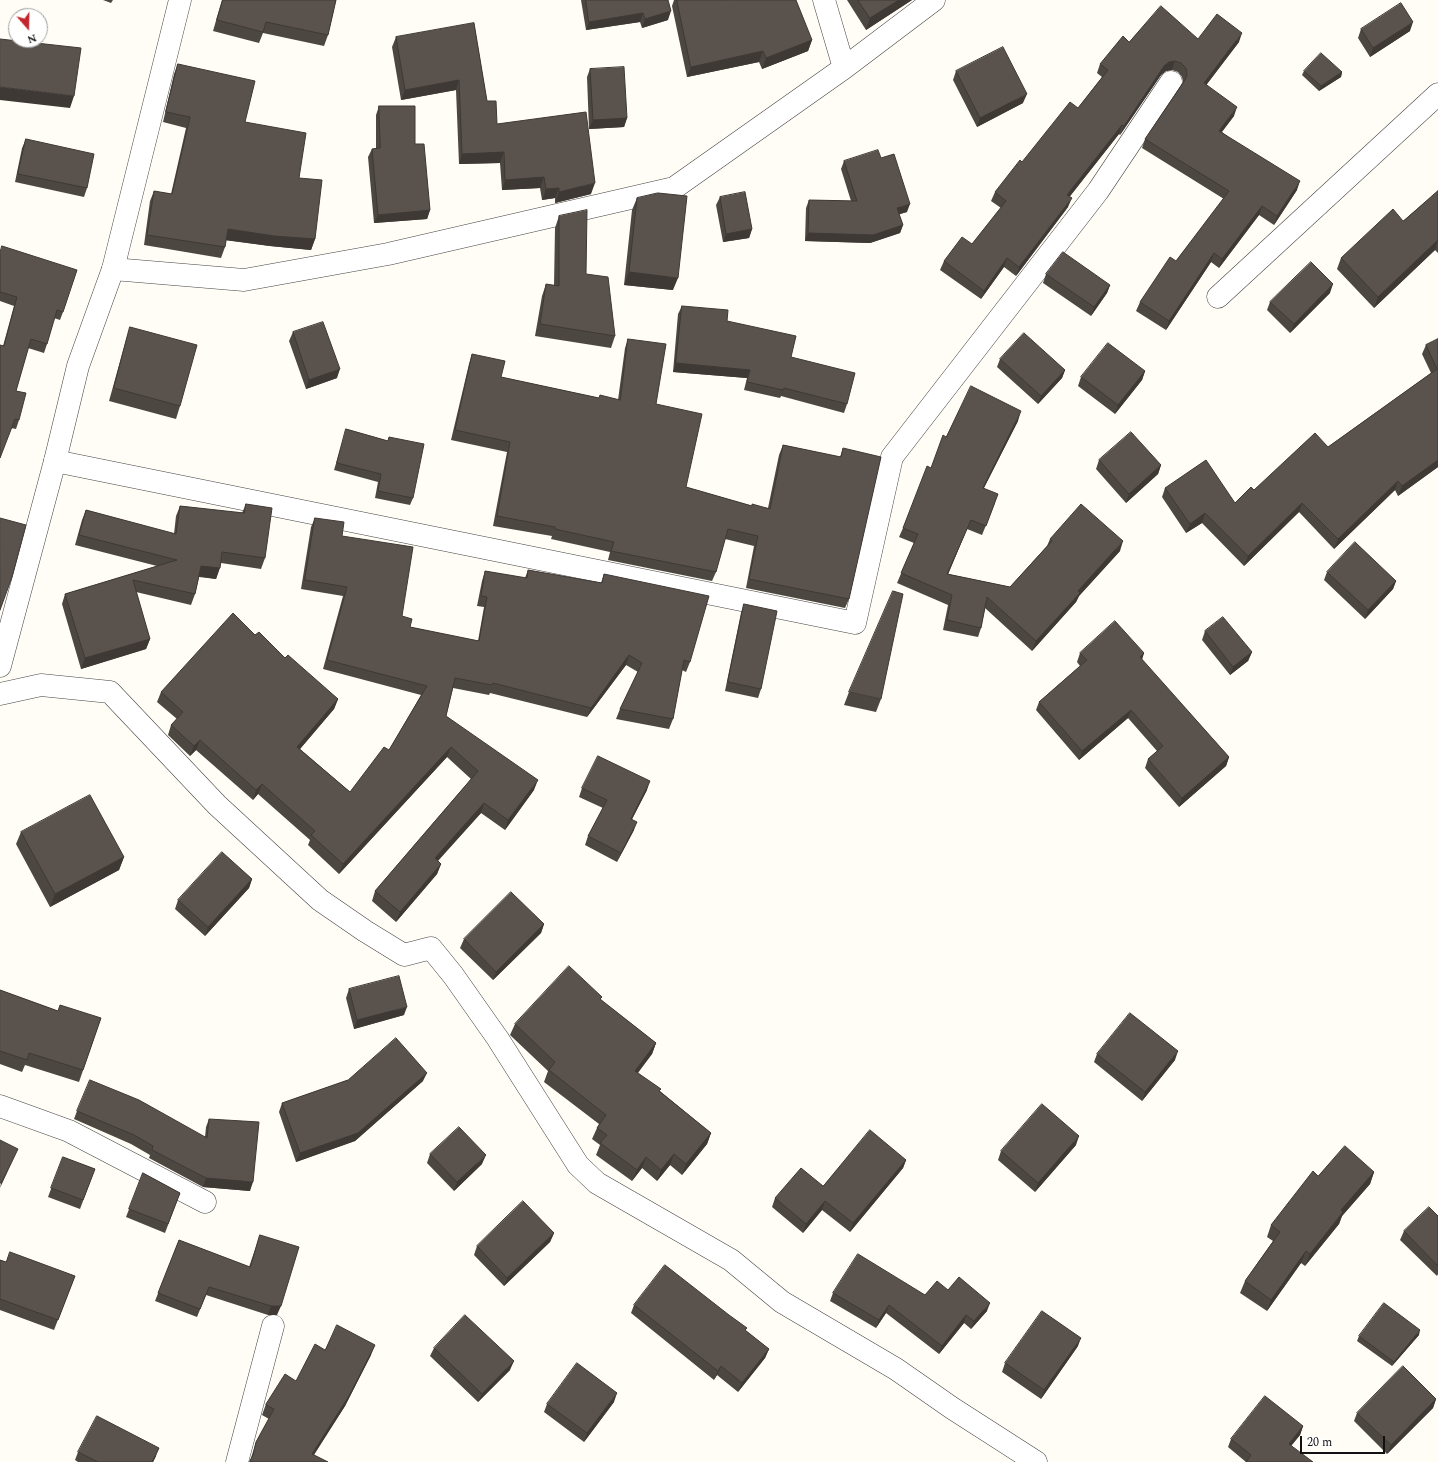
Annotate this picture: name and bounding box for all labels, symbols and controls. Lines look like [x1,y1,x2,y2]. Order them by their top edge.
north arrow [8,8,48,48]
text: N [25,29,39,48]
scale bar [1302,1428,1387,1454]
text: 20 m [1307,1433,1332,1452]

